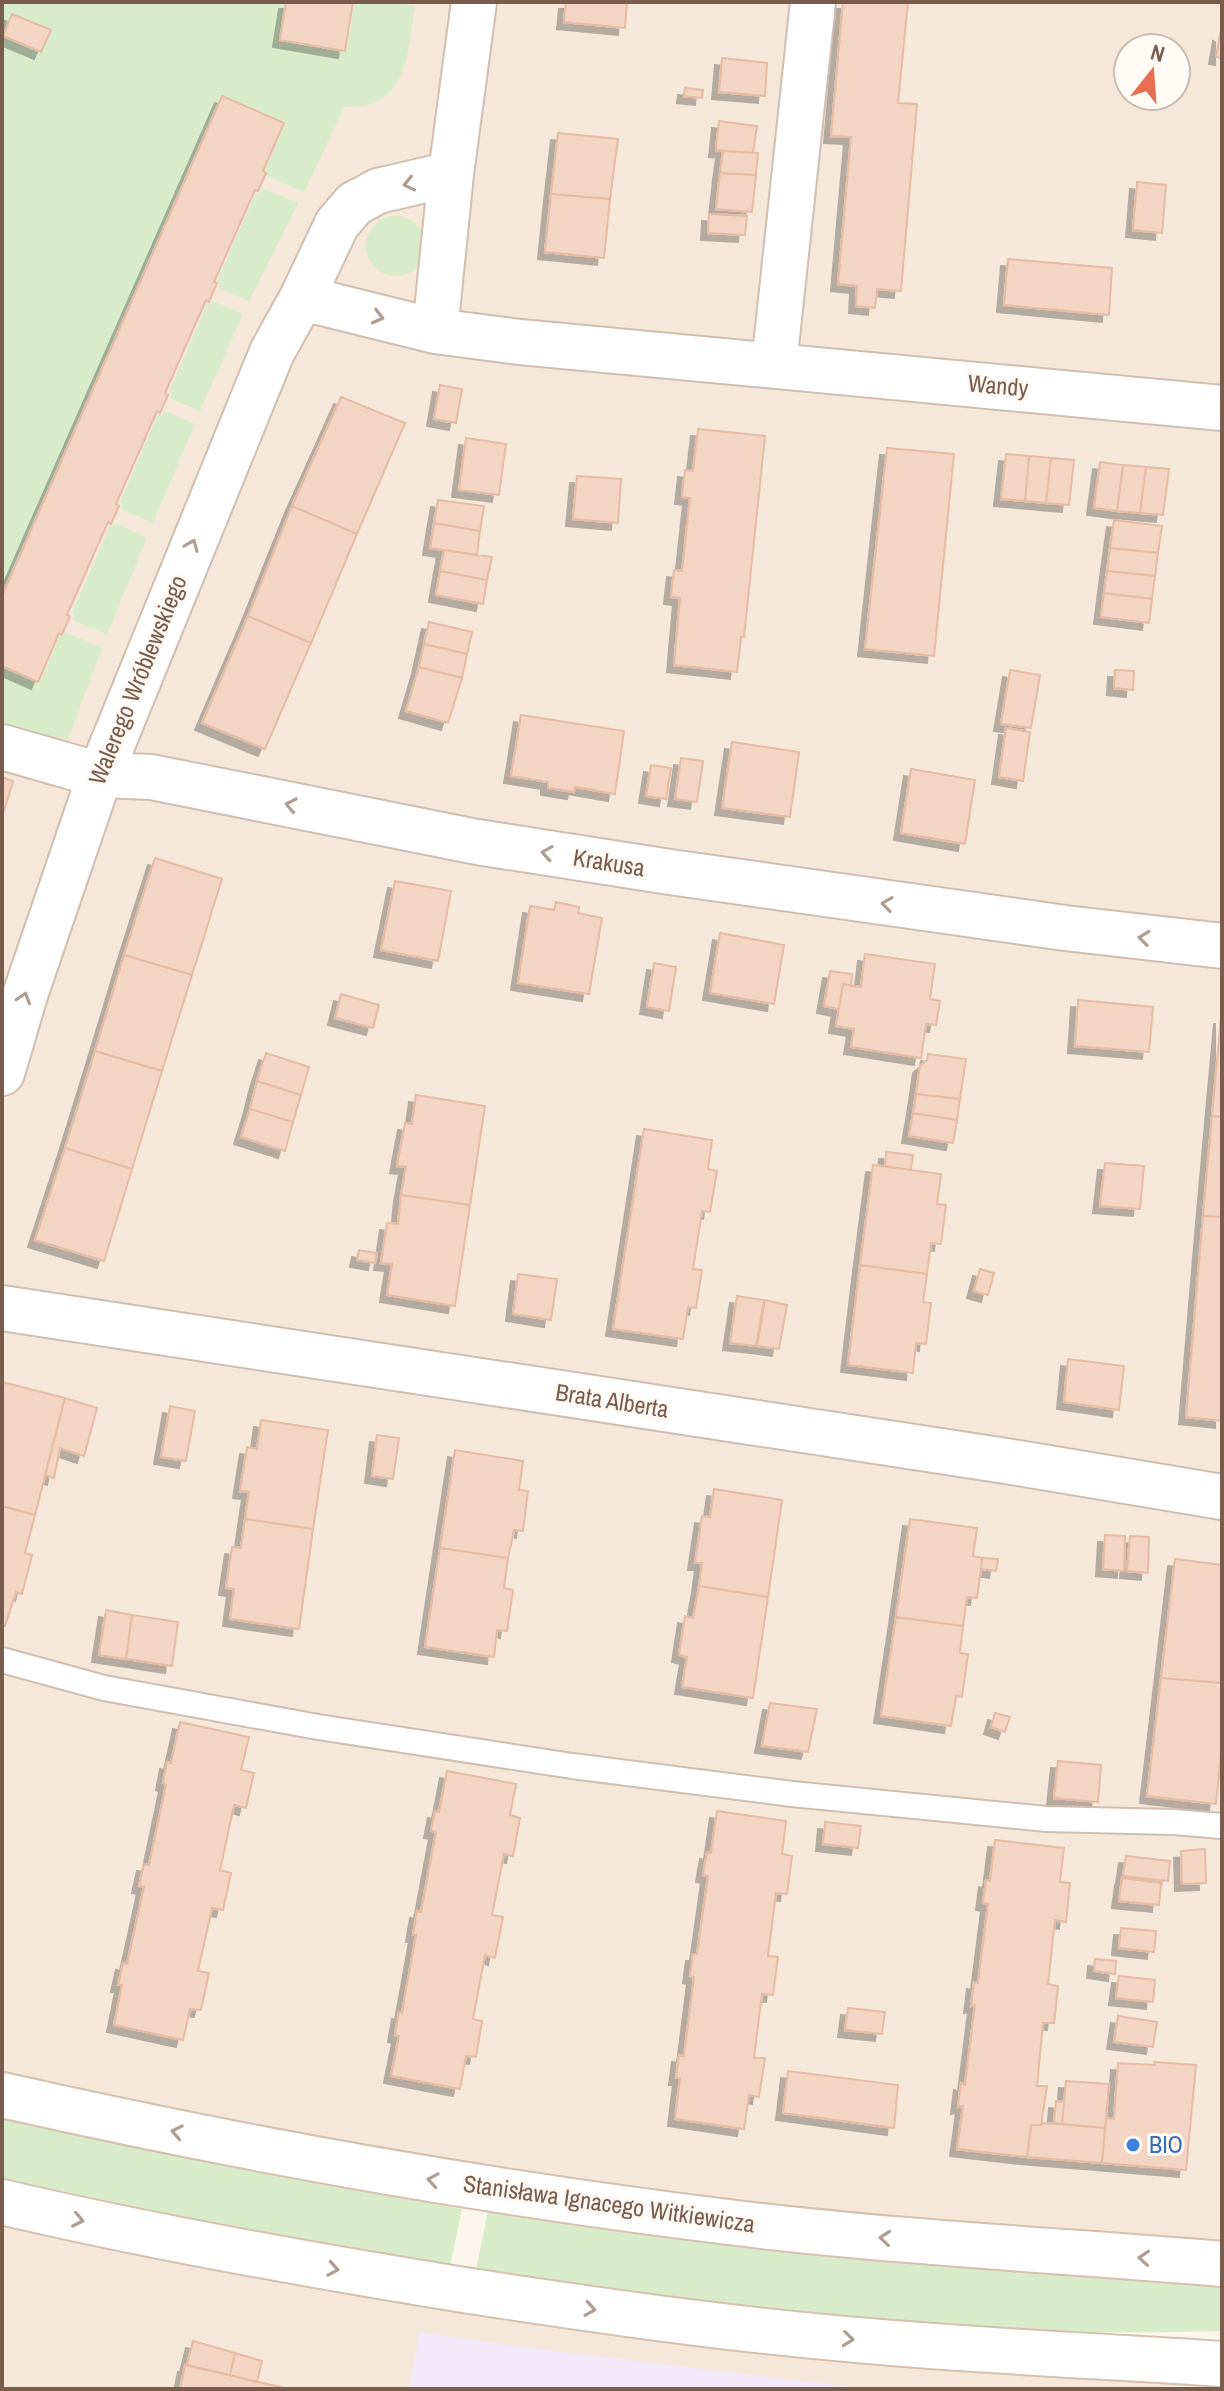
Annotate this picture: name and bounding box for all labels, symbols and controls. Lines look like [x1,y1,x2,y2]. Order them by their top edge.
north arrow [1112,32,1192,112]
text: N [1147,37,1168,69]
one-way arrow [402,175,416,192]
one-way arrow [370,308,384,325]
street label: Wandy [967,366,1030,404]
one-way arrow [182,539,199,553]
street label: Walerego Wróblewskiego [80,570,194,789]
one-way arrow [285,797,298,814]
street label: Krakusa [571,841,647,883]
one-way arrow [540,845,553,862]
one-way arrow [880,896,894,913]
one-way arrow [1138,930,1151,947]
one-way arrow [15,992,31,1006]
street label: Brata Alberta [553,1375,671,1425]
one-way arrow [171,2125,184,2142]
place label: BIO [1149,2128,1183,2160]
marker: BIO [1124,2136,1142,2154]
street label: Stanisława Ignacego Witkiewicza [461,2167,757,2239]
one-way arrow [426,2172,440,2189]
one-way arrow [71,2210,85,2227]
one-way arrow [878,2230,891,2247]
one-way arrow [1137,2250,1150,2267]
one-way arrow [326,2260,340,2277]
one-way arrow [583,2300,597,2317]
one-way arrow [842,2331,855,2348]

